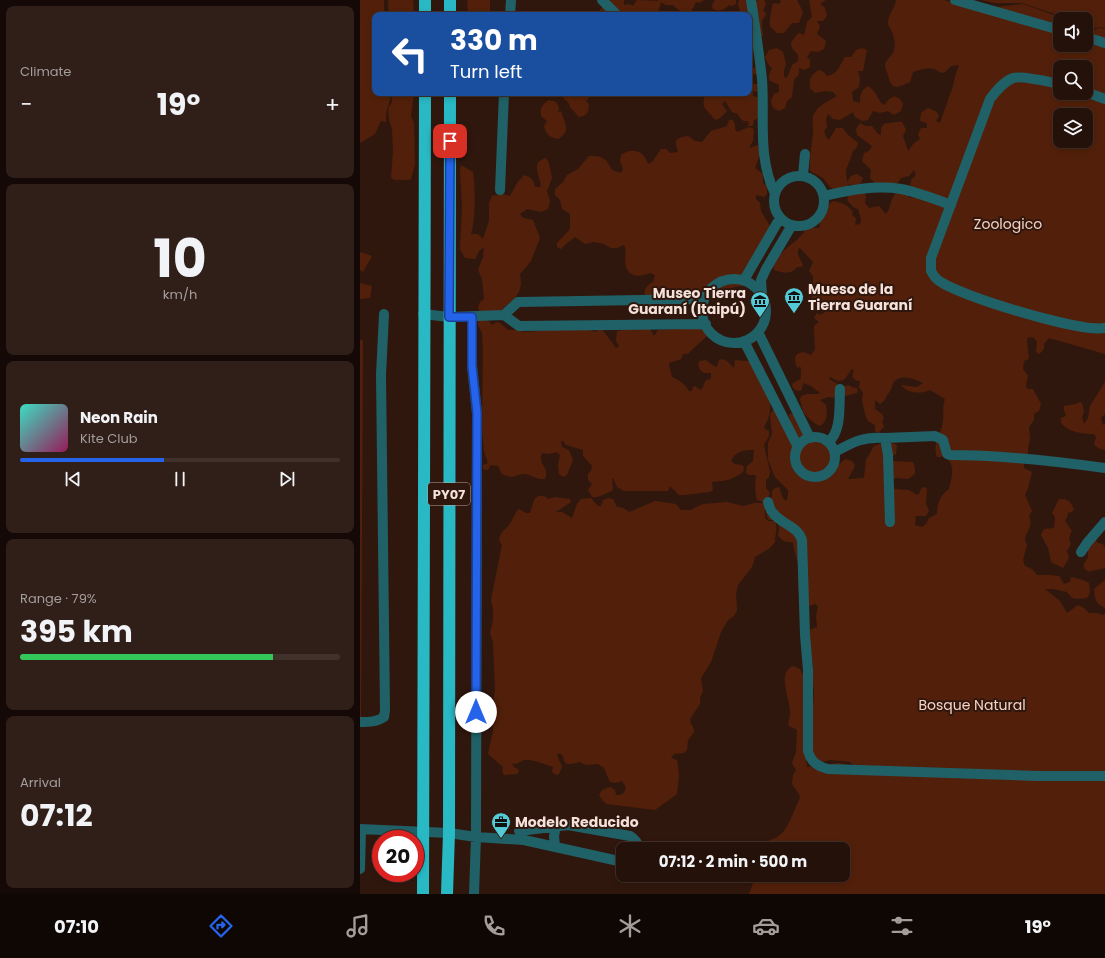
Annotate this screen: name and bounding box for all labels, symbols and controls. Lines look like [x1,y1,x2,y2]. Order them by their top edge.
map controls [1053,12,1093,148]
button: sound [1053,12,1093,52]
text: 330 m [450,21,538,60]
icon: left [384,28,436,80]
text: Turn left [450,59,522,84]
button: search [1053,60,1093,100]
text: Climate [20,62,71,81]
text: 19° [157,83,200,126]
text: − [20,89,32,120]
text: + [325,89,340,120]
button: layers [1053,108,1093,148]
pin [433,124,467,158]
icon: arrive [439,130,461,152]
park label: Zoologico [974,214,1042,234]
text: 10 [153,222,207,295]
place label: Mueso de la Tierra Guaraní [808,279,913,315]
place label: Museo Tierra Guaraní (Itaipú) [628,283,746,319]
text: km/h [163,285,197,304]
museum icon: Mueso de la Tierra Guaraní [783,286,805,314]
museum icon: Museo Tierra Guaraní (Itaipú) [749,290,771,318]
text: Neon Rain [80,407,158,428]
text: Kite Club [80,429,138,448]
icon: previous [62,468,84,490]
icon: pause [169,468,191,490]
icon: next [276,468,298,490]
road number: PY07 [428,483,470,505]
text: Range · 79% [20,589,97,608]
text: 395 km [20,610,133,653]
position arrow [455,691,497,733]
park label: Bosque Natural [918,695,1026,715]
text: Arrival [20,773,61,792]
text: 07:12 [20,794,93,837]
office icon: Modelo Reducido [490,811,512,839]
place label: Modelo Reducido [515,812,639,832]
speed limit sign: 20 [372,830,424,882]
text: 07:12 · 2 min · 500 m [659,851,807,872]
icon: directions [207,912,235,940]
icon: music [344,912,372,940]
icon: phone [480,912,508,940]
icon: climate [616,912,644,940]
icon: car [752,912,780,940]
icon: filters [888,912,916,940]
text: 07:10 [54,914,99,939]
text: 19° [1025,914,1051,939]

